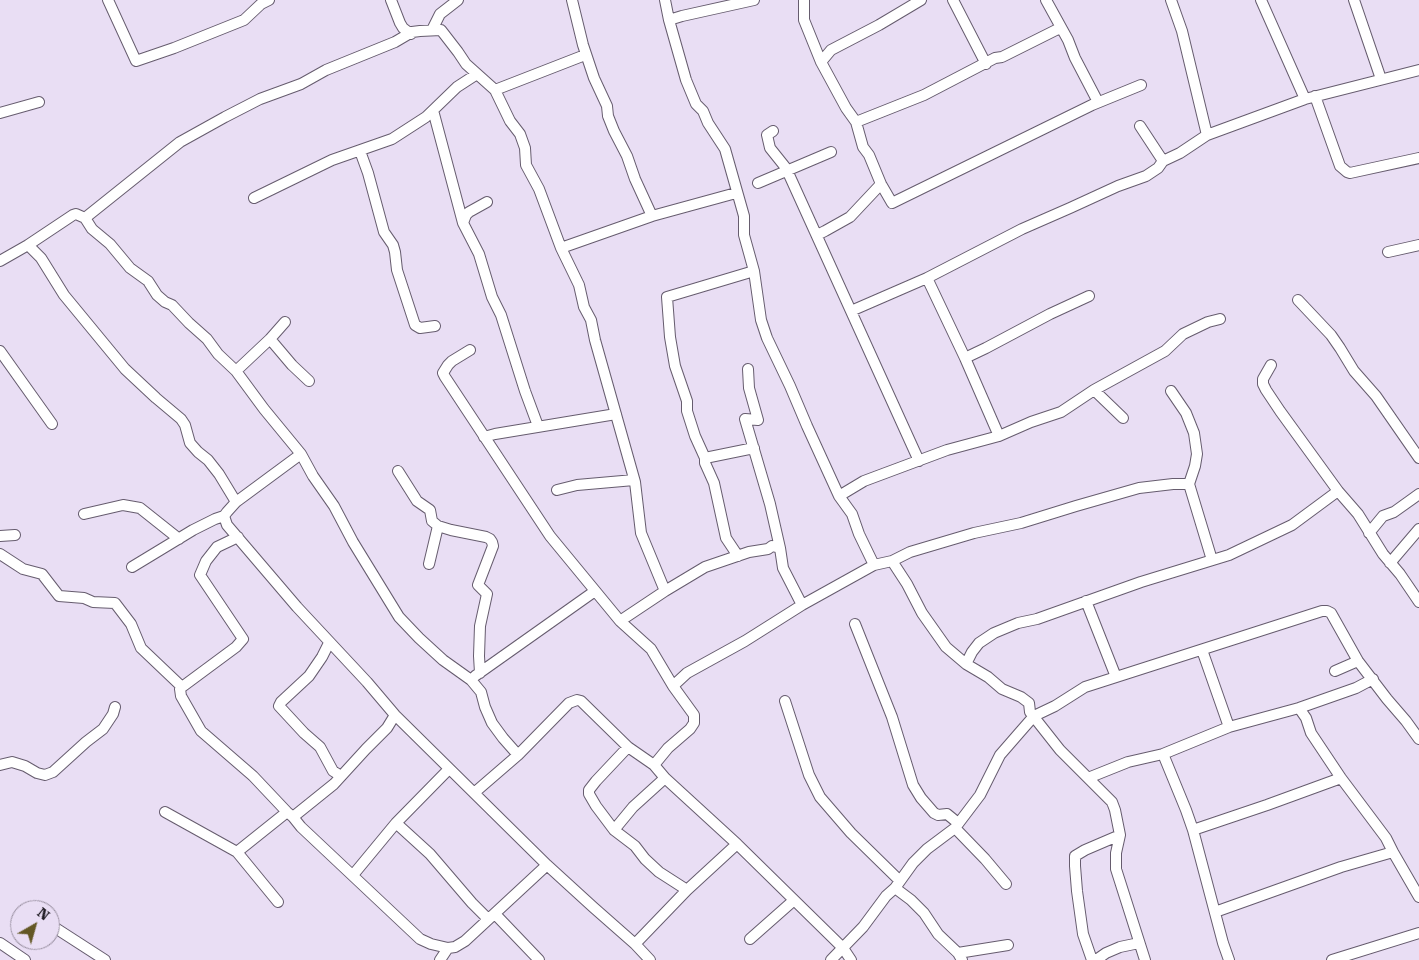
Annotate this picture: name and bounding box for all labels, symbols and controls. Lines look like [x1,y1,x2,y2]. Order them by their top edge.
north arrow [10,900,60,950]
text: N [34,904,53,924]

